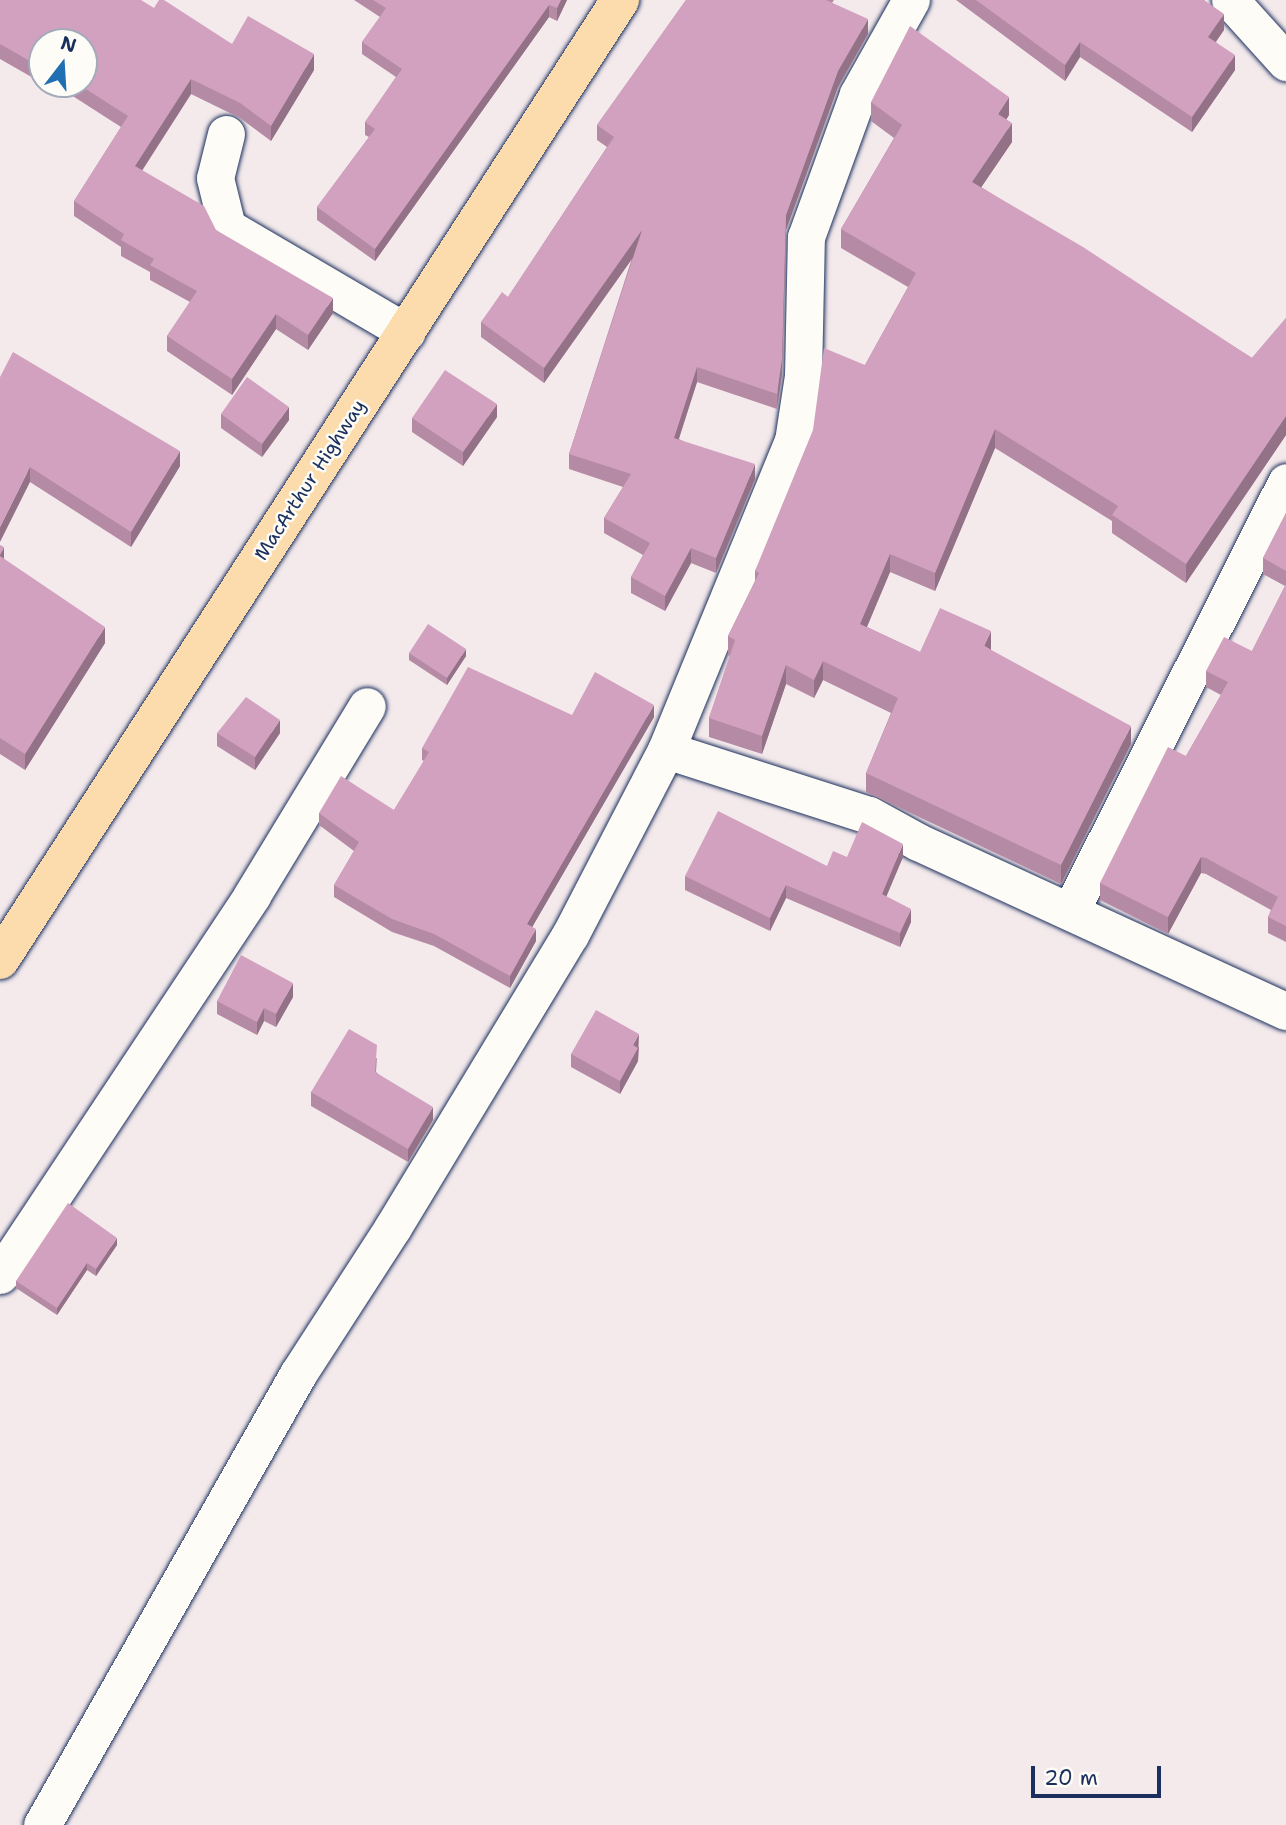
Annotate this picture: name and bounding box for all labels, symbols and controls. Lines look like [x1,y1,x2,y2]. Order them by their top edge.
north arrow [28,28,98,98]
text: N [58,30,80,59]
street label: MacArthur Highway [249,395,371,565]
scale bar [1034,1752,1164,1796]
text: 20 m [1044,1764,1098,1792]

